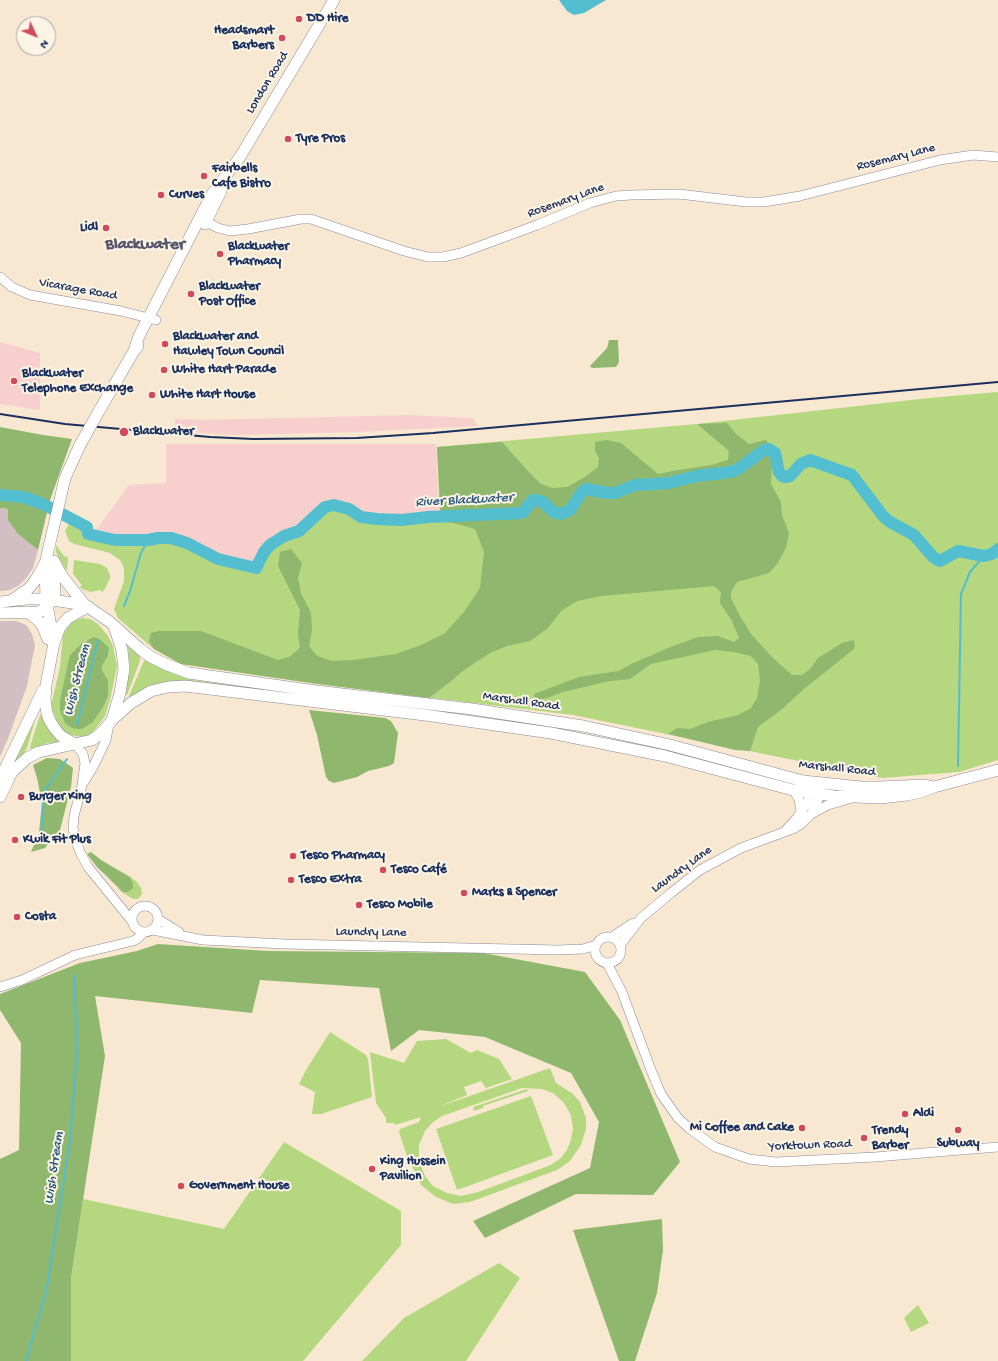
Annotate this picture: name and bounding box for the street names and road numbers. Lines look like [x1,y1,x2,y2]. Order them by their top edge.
street label: London Road [243,49,293,117]
street label: Rosemary Lane [855,141,937,175]
street label: Rosemary Lane [526,180,606,222]
street label: Vicarage Road [38,275,118,305]
street label: Marshall Road [482,689,560,715]
street label: Marshall Road [798,757,876,781]
street label: Laundry Lane [649,843,715,897]
street label: Laundry Lane [335,925,407,941]
street label: Yorktown Road [768,1137,852,1155]

